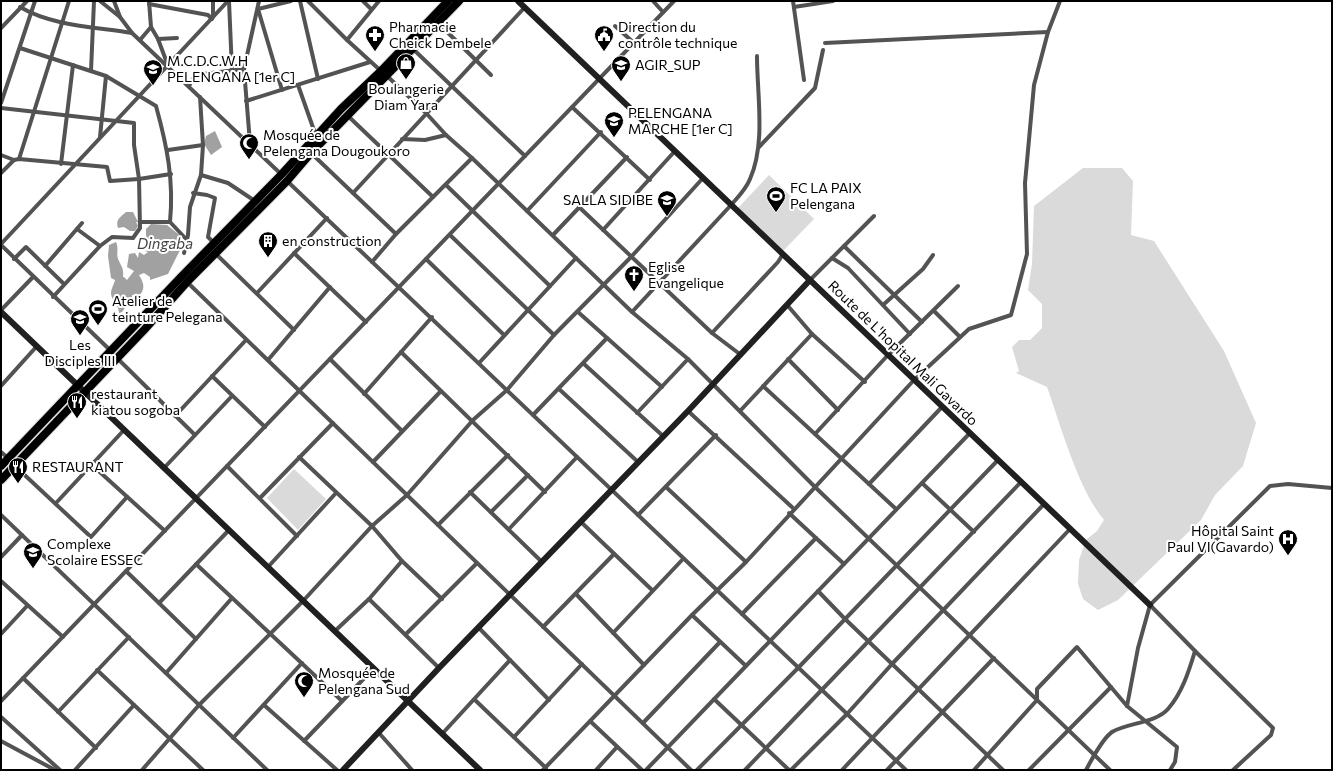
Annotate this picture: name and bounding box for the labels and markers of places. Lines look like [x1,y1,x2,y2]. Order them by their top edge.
place label: Pharmacie Cheick Dembele [389,18,491,51]
place label: Direction du contrôle technique [618,18,737,51]
pharmacy icon: Pharmacie Cheick Dembele [364,24,386,52]
public building icon: Direction du contrôle technique [593,24,615,52]
place label: M.C.D.C.W.H PELENGANA [1er C] [167,52,295,85]
shop icon: Boulangerie Diam Yara [395,52,417,80]
school or university icon: AGIR_SUP [610,54,632,82]
place label: AGIR_SUP [635,56,701,73]
school or university icon: M.C.D.C.W.H PELENGANA [1er C] [142,58,164,86]
place label: Boulangerie Diam Yara [368,80,444,113]
place label: PELENGANA MARCHE [1er C] [628,104,733,137]
school or university icon: PELENGANA MARCHE [1er C] [603,110,625,138]
place label: Mosquée de Pelengana Dougoukoro [263,126,410,159]
mosque icon: Mosquée de Pelengana Dougoukoro [238,132,260,160]
place label: FC LA PAIX Pelengana [790,179,862,212]
sports icon: FC LA PAIX Pelengana [765,185,787,213]
school or university icon: SALLA SIDIBE [656,189,678,217]
place label: SALLA SIDIBE [563,191,653,208]
building icon: en construction [257,230,279,258]
place label: en construction [282,232,382,249]
place label: Eglise Evangelique [648,258,724,291]
church icon: Eglise Evangelique [623,264,645,292]
place label: Atelier de teinture Pelegana [112,292,223,325]
sports icon: Atelier de teinture Pelegana [87,298,109,326]
school or university icon: Les Disciples III [69,308,91,336]
place label: Les Disciples III [45,336,115,369]
place label: restaurant kiatou sogoba [91,385,180,418]
restaurant icon: restaurant kiatou sogoba [66,391,88,419]
restaurant icon: RESTAURANT [7,456,29,484]
place label: RESTAURANT [32,458,124,475]
place label: Hôpital Saint Paul VI(Gavardo) [1167,522,1274,555]
hospital icon: Hôpital Saint Paul VI(Gavardo) [1277,528,1299,556]
place label: Complexe Scolaire ESSEC [47,535,143,568]
school or university icon: Complexe Scolaire ESSEC [22,541,44,569]
place label: Mosquée de Pelengana Sud [318,664,410,697]
mosque icon: Mosquée de Pelengana Sud [293,670,315,698]

